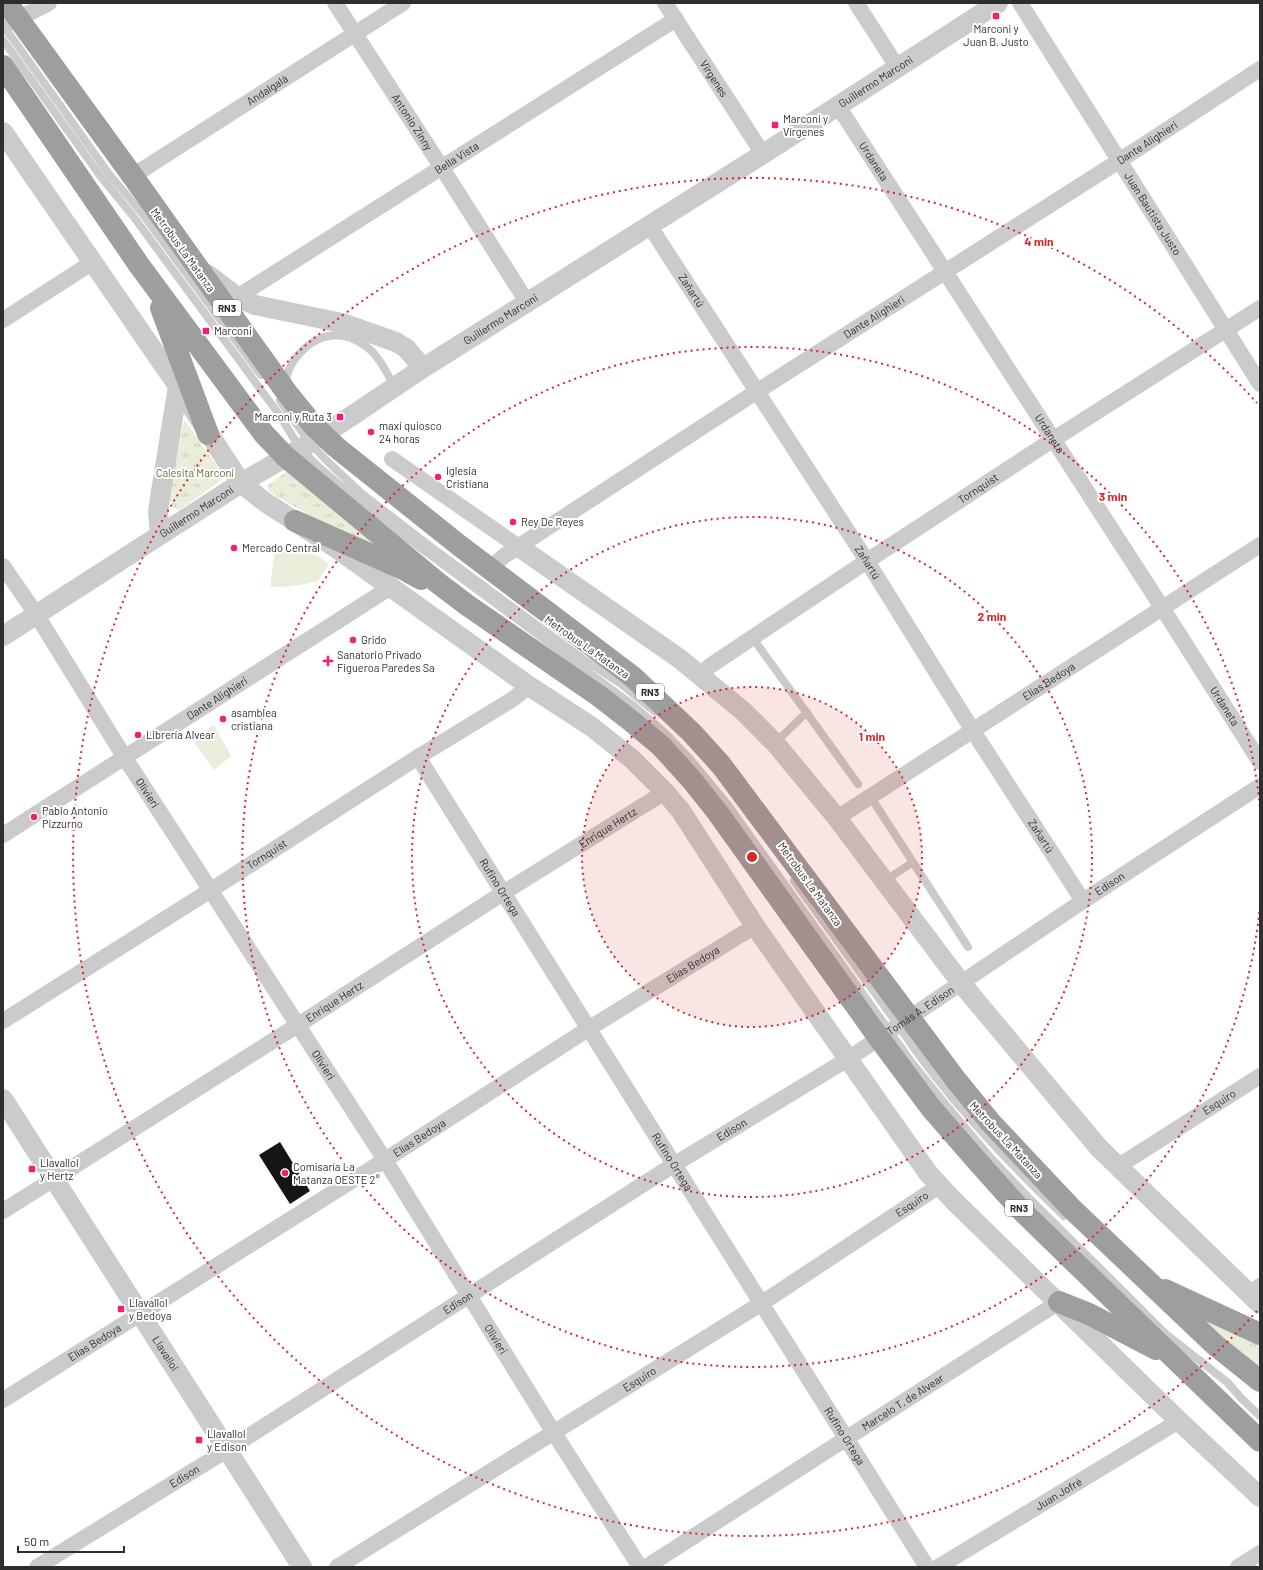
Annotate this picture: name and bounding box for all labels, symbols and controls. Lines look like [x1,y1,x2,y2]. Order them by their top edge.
marker: Marconi y Juan B. Justo [991,11,1001,21]
place label: Marconi y Juan B. Justo [963,22,1029,48]
street label: Guillermo Marconi [836,52,915,110]
street label: Vírgenes [698,57,731,99]
street label: Andalgalá [244,71,290,107]
street label: Antonio Zinny [390,91,436,153]
place label: Marconi y Vírgenes [783,112,828,138]
street label: Dante Alighieri [1114,118,1180,167]
marker: Marconi y Vírgenes [770,120,780,130]
street label: Bella Vista [432,139,481,176]
street label: Urdaneta [857,139,892,183]
street label: Juan Bautista Justo [1122,169,1184,257]
street label: Metrobus La Matanza [149,205,218,294]
text: 4 min [1024,234,1054,248]
street label: Zañartú [676,271,708,309]
street label: Guillermo Marconi [461,290,540,347]
street label: Dante Alighieri [841,292,907,341]
road number: RN3 [213,300,241,316]
place label: Marconi [214,324,252,337]
marker: Marconi [201,326,211,336]
place label: Marconi y Ruta 3 [255,410,332,423]
street label: Urdaneta [1033,411,1067,455]
marker: Marconi y Ruta 3 [335,412,345,422]
place label: maxi quiosco 24 horas [379,419,442,445]
marker: maxi quiosco 24 horas [366,427,376,437]
place label: Iglesia Cristiana [446,464,489,490]
park label: Calesita Marconi [156,466,234,479]
street label: Tornquist [955,470,1000,506]
marker: Iglesia Cristiana [433,472,443,482]
street label: Guillermo Marconi [157,483,236,540]
text: 3 min [1099,489,1127,503]
place label: Rey De Reyes [521,515,584,528]
marker: Rey De Reyes [508,517,518,527]
place label: Mercado Central [242,541,320,554]
marker: Mercado Central [229,543,239,553]
street label: Zañartú [853,543,884,581]
text: 2 min [978,609,1006,623]
street label: Metrobus La Matanza [542,612,632,681]
place label: Grido [361,633,387,646]
marker: Grido [348,635,358,645]
place label: Sanatorio Privado Figueroa Paredes Sa [337,648,435,674]
marker: Sanatorio Privado Figueroa Paredes Sa [322,655,334,667]
street label: Elías Bedoya [1020,659,1077,703]
street label: Dante Alighieri [184,673,250,722]
road number: RN3 [636,684,664,700]
street label: Urdaneta [1208,684,1242,728]
place label: asamblea cristiana [231,706,277,732]
marker: asamblea cristiana [218,714,228,724]
place label: Librería Alvear [146,728,215,741]
text: 1 min [859,729,885,743]
marker: Librería Alvear [133,730,143,740]
street label: Olivieri [134,775,162,810]
place label: Pablo Antonio Pizzurno [42,804,108,830]
street label: Enrique Hertz [576,804,639,850]
marker: Pablo Antonio Pizzurno [29,812,39,822]
street label: Zañartú [1026,817,1057,855]
street label: Tornquist [244,836,289,872]
street label: Metrobus La Matanza [776,839,845,928]
centre of rings [745,850,759,864]
street label: Rufino Ortega [477,856,523,918]
street label: Edison [1092,869,1127,898]
street label: Elías Bedoya [664,943,722,985]
street label: Enrique Hertz [303,978,365,1024]
street label: Tomás A. Edison [884,983,956,1037]
street label: Olivieri [309,1047,338,1082]
street label: Esquiro [1200,1086,1238,1117]
street label: Metrobus La Matanza [967,1098,1045,1181]
street label: Edison [714,1115,749,1143]
street label: Elías Bedoya [390,1116,448,1159]
street label: Rufino Ortega [650,1130,696,1193]
place label: Llavallol y Hertz [40,1156,79,1182]
place label: Comisaría La Matanza OESTE 2° [293,1160,380,1186]
marker: Llavallol y Hertz [27,1164,37,1174]
marker: Comisaría La Matanza OESTE 2° [280,1168,290,1178]
street label: Esquiro [893,1188,931,1219]
road number: RN3 [1005,1200,1033,1216]
street label: Edison [440,1288,475,1316]
place label: Llavallol y Bedoya [129,1296,171,1322]
marker: Llavallol y Bedoya [116,1304,126,1314]
street label: Elías Bedoya [65,1321,123,1364]
street label: Olivieri [482,1321,511,1356]
street label: Llavallol [150,1333,182,1373]
street label: Esquiro [620,1364,658,1394]
street label: Marcelo T. de Alvear [859,1371,946,1433]
street label: Rufino Ortega [822,1405,868,1467]
place label: Llavallol y Edison [207,1427,247,1453]
marker: Llavallol y Edison [194,1435,204,1445]
street label: Edison [167,1462,201,1490]
street label: Juan Jofré [1033,1474,1084,1513]
scale bar [18,1528,124,1554]
text: 50 m [24,1534,49,1548]

